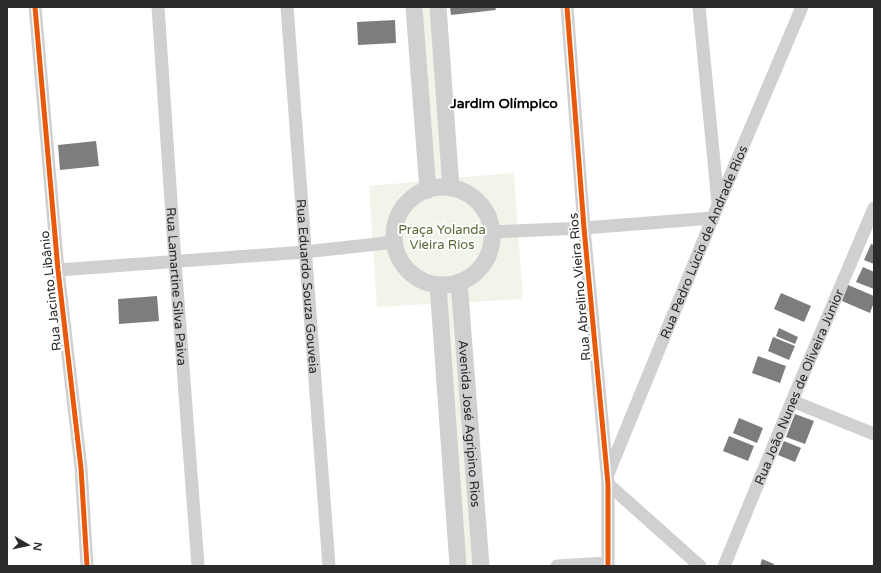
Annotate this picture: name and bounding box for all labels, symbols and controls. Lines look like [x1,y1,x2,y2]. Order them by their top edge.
district label: Jardim Olímpico [449,95,558,112]
street label: Rua Pedro Lúcio de Andrade Rios [657,143,751,341]
street label: Rua Eduardo Souza Gouveia [292,198,322,374]
street label: Rua Lamartine Silva Paiva [162,207,190,366]
street label: Rua Abrelino Vieira Rios [566,212,594,362]
park label: Praça Yolanda Vieira Rios [398,222,486,253]
street label: Rua Jacinto Libânio [37,230,65,352]
street label: Rua João Nunes de Oliveira Júnior [751,287,848,487]
street label: Avenida José Agripino Rios [455,339,483,508]
north arrow [8,525,48,565]
text: N [30,541,44,552]

